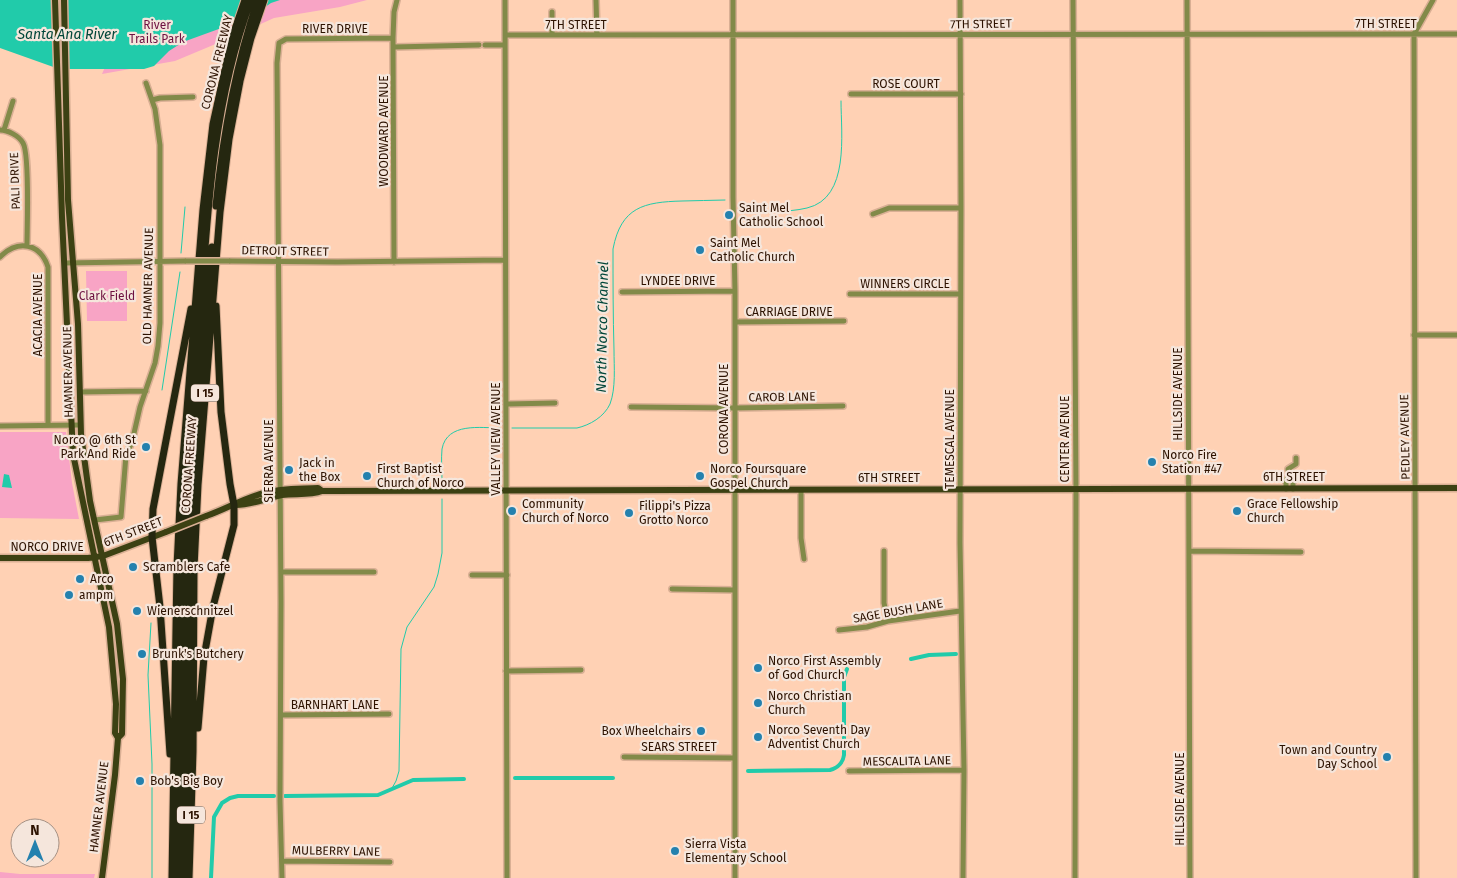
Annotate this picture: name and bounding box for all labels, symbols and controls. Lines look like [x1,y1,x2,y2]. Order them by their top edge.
street label: CORONA FREEWAY [198,13,236,111]
street label: 7TH STREET [950,16,1013,32]
street label: 7TH STREET [1355,17,1418,31]
park label: River Trails Park [129,18,186,46]
street label: 7TH STREET [545,18,608,32]
street label: RIVER DRIVE [302,22,368,36]
water label: Santa Ana River [16,26,117,43]
street label: WOODWARD AVENUE [377,75,391,187]
street label: ROSE COURT [872,77,941,91]
street label: PALI DRIVE [7,152,23,210]
place label: Saint Mel Catholic School [739,201,824,229]
marker: Saint Mel Catholic School [723,209,735,221]
street label: OLD HAMNER AVENUE [140,227,156,345]
place label: Saint Mel Catholic Church [710,236,795,264]
street label: DETROIT STREET [241,243,330,259]
marker: Saint Mel Catholic Church [694,244,706,256]
water label: North Norco Channel [593,261,612,393]
street label: ACACIA AVENUE [31,274,45,356]
street label: LYNDEE DRIVE [640,274,716,288]
street label: WINNERS CIRCLE [860,277,950,291]
park label: Clark Field [79,289,135,303]
street label: CARRIAGE DRIVE [745,305,833,319]
street label: HAMNER AVENUE [60,326,76,418]
street label: HILLSIDE AVENUE [1171,347,1185,441]
street label: CORONA AVENUE [717,364,731,454]
street label: VALLEY VIEW AVENUE [489,382,503,496]
road number: I 15 [191,384,219,402]
street label: CAROB LANE [748,389,816,405]
street label: TEMESCAL AVENUE [943,389,957,489]
street label: PEDLEY AVENUE [1397,394,1413,480]
street label: CENTER AVENUE [1058,396,1072,482]
street label: CORONA FREEWAY [179,416,199,514]
street label: SIERRA AVENUE [262,419,276,503]
place label: Norco @ 6th St Park And Ride [54,433,137,461]
marker: Norco @ 6th St Park And Ride [140,441,152,453]
place label: Norco Fire Station #47 [1162,448,1222,476]
place label: Jack in the Box [299,456,340,484]
marker: Norco Fire Station #47 [1146,456,1158,468]
place label: First Baptist Church of Norco [377,462,464,490]
place label: Norco Foursquare Gospel Church [710,462,806,490]
marker: Jack in the Box [283,464,295,476]
marker: First Baptist Church of Norco [361,470,373,482]
marker: Norco Foursquare Gospel Church [694,470,706,482]
street label: 6TH STREET [1263,470,1326,484]
street label: 6TH STREET [858,471,921,485]
place label: Community Church of Norco [522,497,609,525]
place label: Grace Fellowship Church [1247,497,1338,525]
place label: Filippi's Pizza Grotto Norco [639,499,711,527]
marker: Community Church of Norco [506,505,518,517]
marker: Grace Fellowship Church [1231,505,1243,517]
marker: Filippi's Pizza Grotto Norco [623,507,635,519]
street label: 6TH STREET [101,514,165,550]
street label: NORCO DRIVE [10,540,84,554]
place label: Scramblers Cafe [143,560,230,574]
marker: Scramblers Cafe [127,561,139,573]
place label: Arco [90,572,114,586]
marker: Arco [74,573,86,585]
place label: ampm [79,588,113,602]
marker: ampm [63,589,75,601]
street label: SAGE BUSH LANE [852,596,944,626]
place label: Wienerschnitzel [147,604,234,618]
marker: Wienerschnitzel [131,605,143,617]
place label: Brunk's Butchery [152,647,244,661]
marker: Brunk's Butchery [136,648,148,660]
place label: Norco First Assembly of God Church [768,654,881,682]
marker: Norco First Assembly of God Church [752,662,764,674]
place label: Norco Christian Church [768,689,852,717]
marker: Norco Christian Church [752,697,764,709]
street label: BARNHART LANE [291,698,379,712]
place label: Norco Seventh Day Adventist Church [768,723,870,751]
place label: Box Wheelchairs [602,724,691,738]
marker: Box Wheelchairs [695,725,707,737]
marker: Norco Seventh Day Adventist Church [752,731,764,743]
street label: SEARS STREET [641,740,718,754]
place label: Town and Country Day School [1279,743,1377,771]
marker: Town and Country Day School [1381,751,1393,763]
street label: HILLSIDE AVENUE [1173,752,1187,846]
street label: MESCALITA LANE [863,753,951,769]
street label: HAMNER AVENUE [86,761,112,853]
place label: Bob's Big Boy [150,774,223,788]
marker: Bob's Big Boy [134,775,146,787]
road number: I 15 [177,806,205,824]
north arrow [10,818,60,868]
text: N [30,822,40,839]
place label: Sierra Vista Elementary School [685,837,787,865]
street label: MULBERRY LANE [292,843,380,859]
marker: Sierra Vista Elementary School [669,845,681,857]

